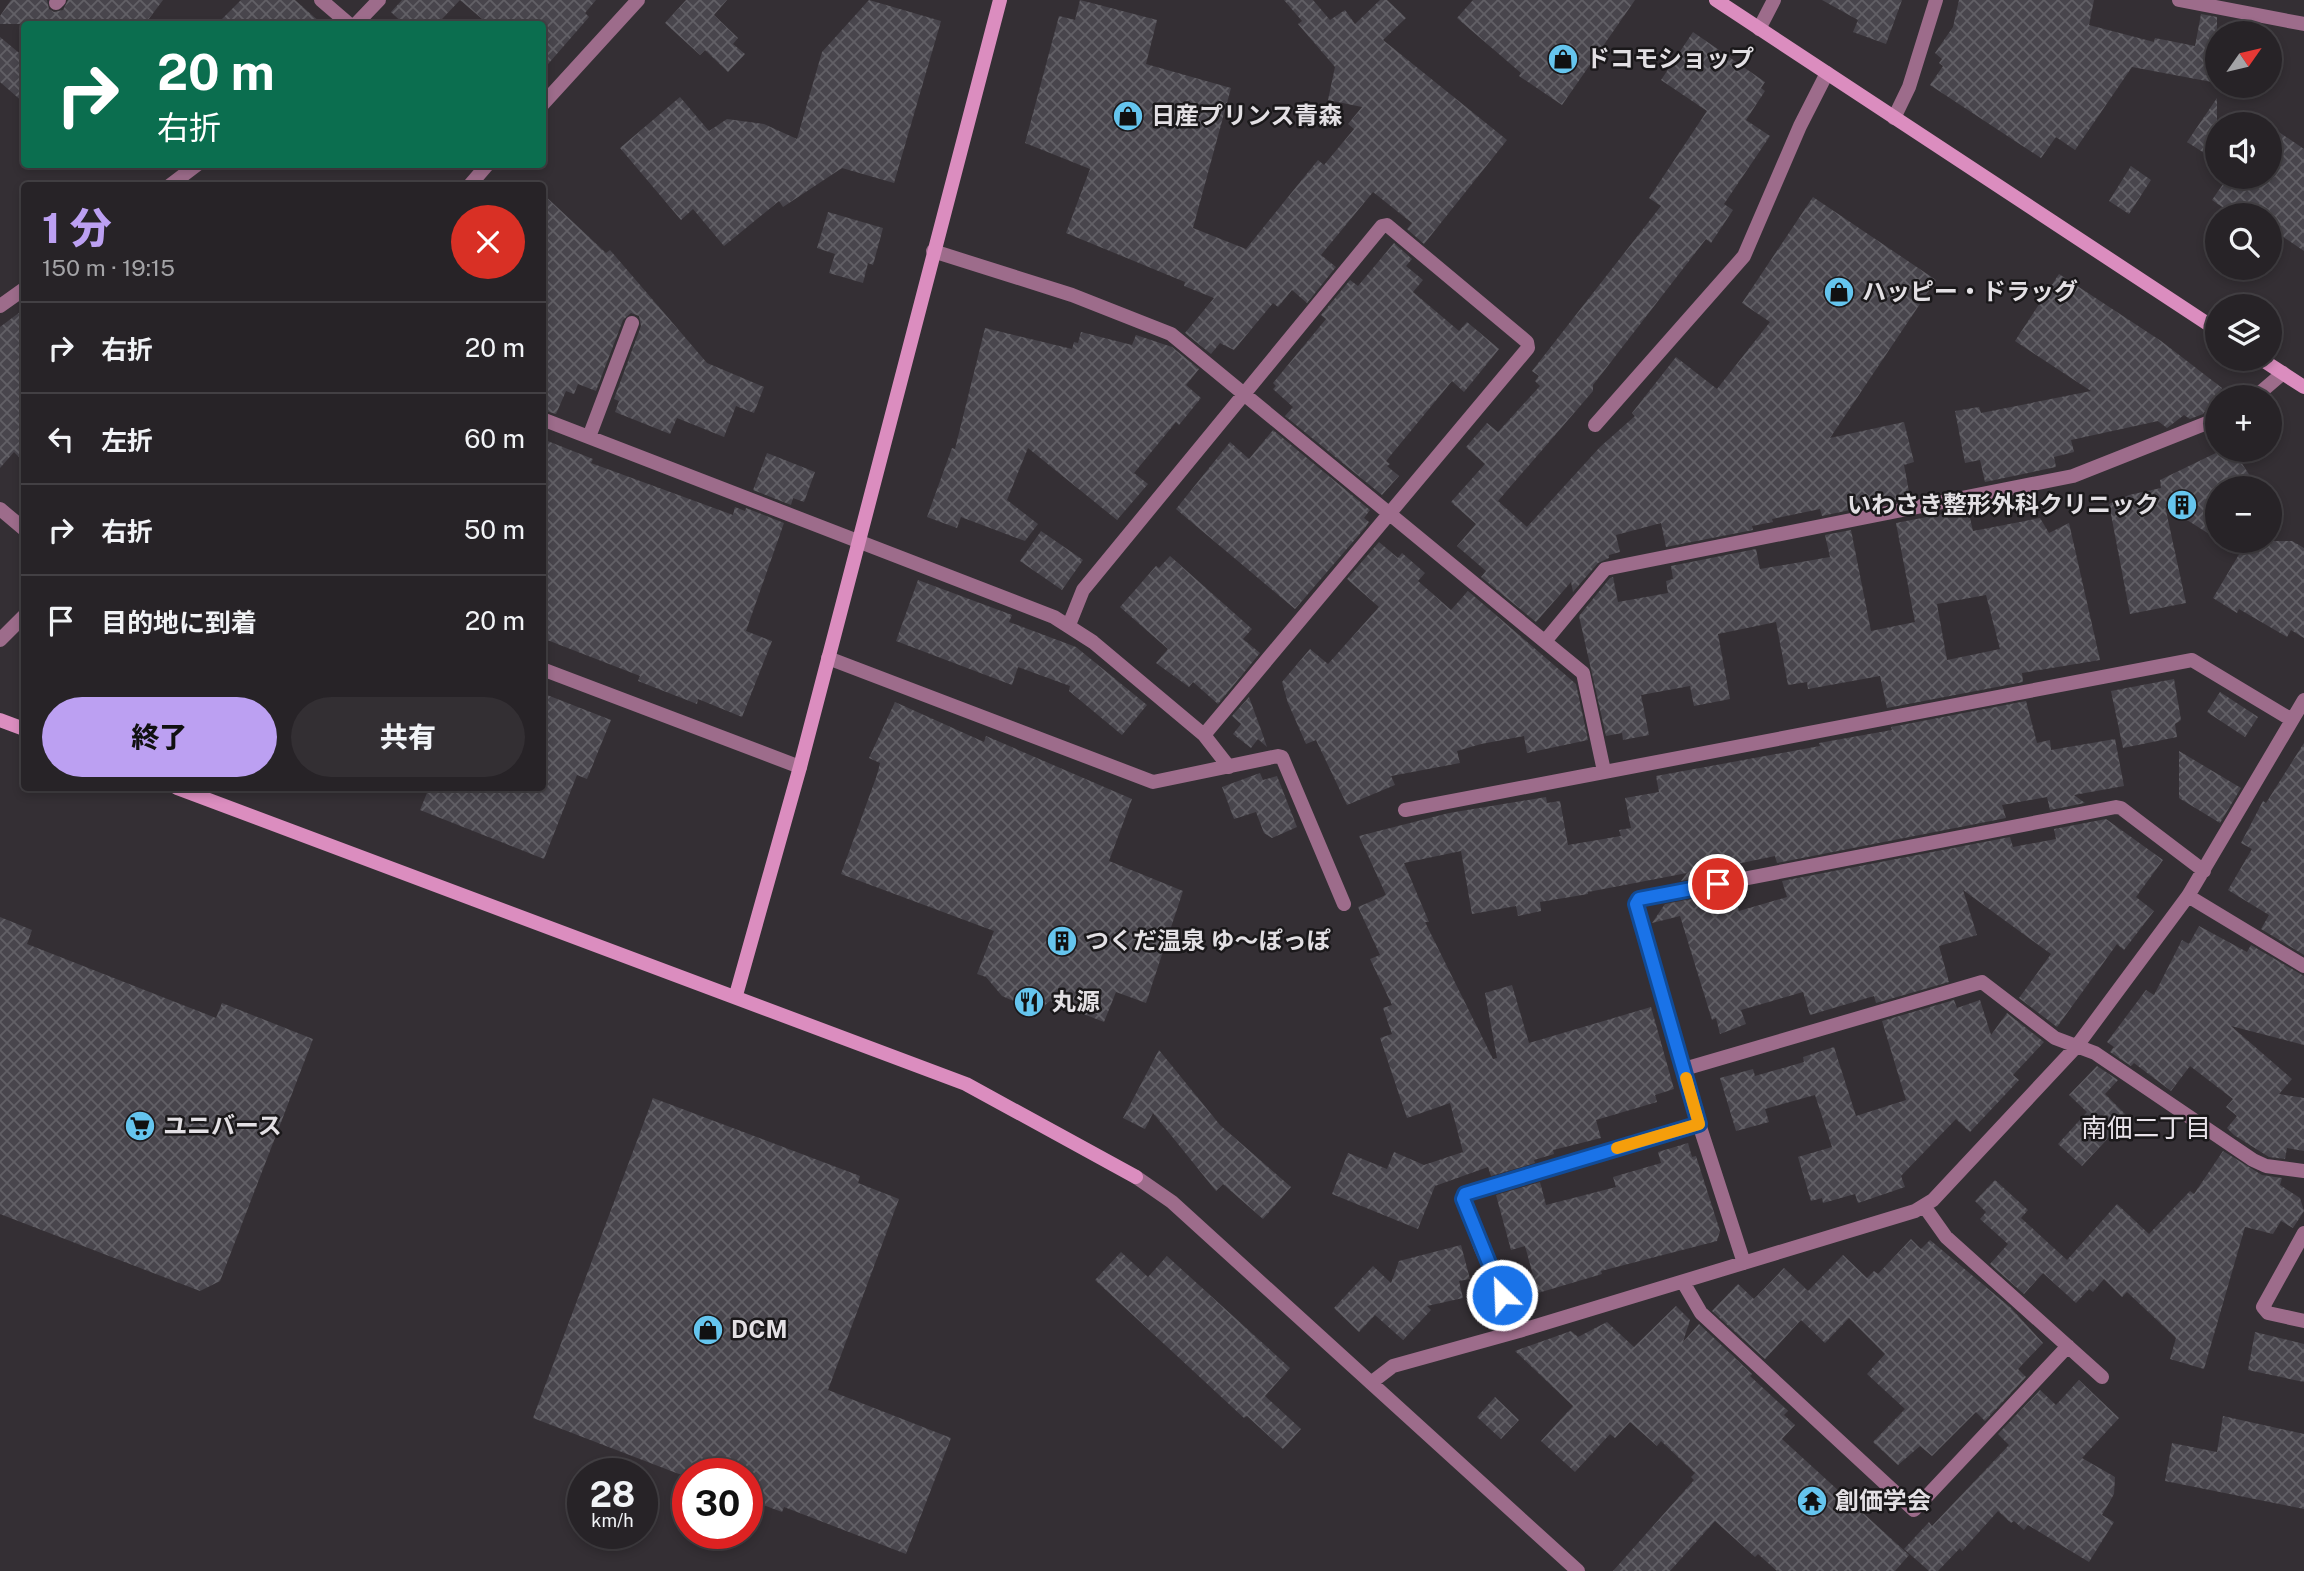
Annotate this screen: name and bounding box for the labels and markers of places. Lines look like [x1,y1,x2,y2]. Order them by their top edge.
shop icon: ドコモショップ [1546,42,1580,76]
place label: ドコモショップ [1586,44,1754,72]
shop icon: 日産プリンス青森 [1111,99,1145,133]
place label: 日産プリンス青森 [1151,101,1343,129]
shop icon: ハッピー・ドラッグ [1822,275,1856,309]
place label: ハッピー・ドラッグ [1862,277,2078,305]
building icon: いわさき整形外科クリニック [2165,488,2199,522]
place label: いわさき整形外科クリニック [1847,490,2159,518]
pin [1688,854,1748,914]
building icon: つくだ温泉 ゆ～ぽっぽ [1045,924,1079,958]
place label: つくだ温泉 ゆ～ぽっぽ [1085,926,1331,954]
restaurant icon: 丸源 [1012,985,1046,1019]
place label: 丸源 [1052,987,1100,1015]
supermarket icon: ユニバース [123,1109,157,1143]
place label: ユニバース [163,1111,282,1139]
shop icon: DCM [691,1313,725,1347]
place label: DCM [731,1315,788,1343]
temple icon: 創価学会 [1795,1484,1829,1518]
place label: 創価学会 [1835,1486,1931,1514]

